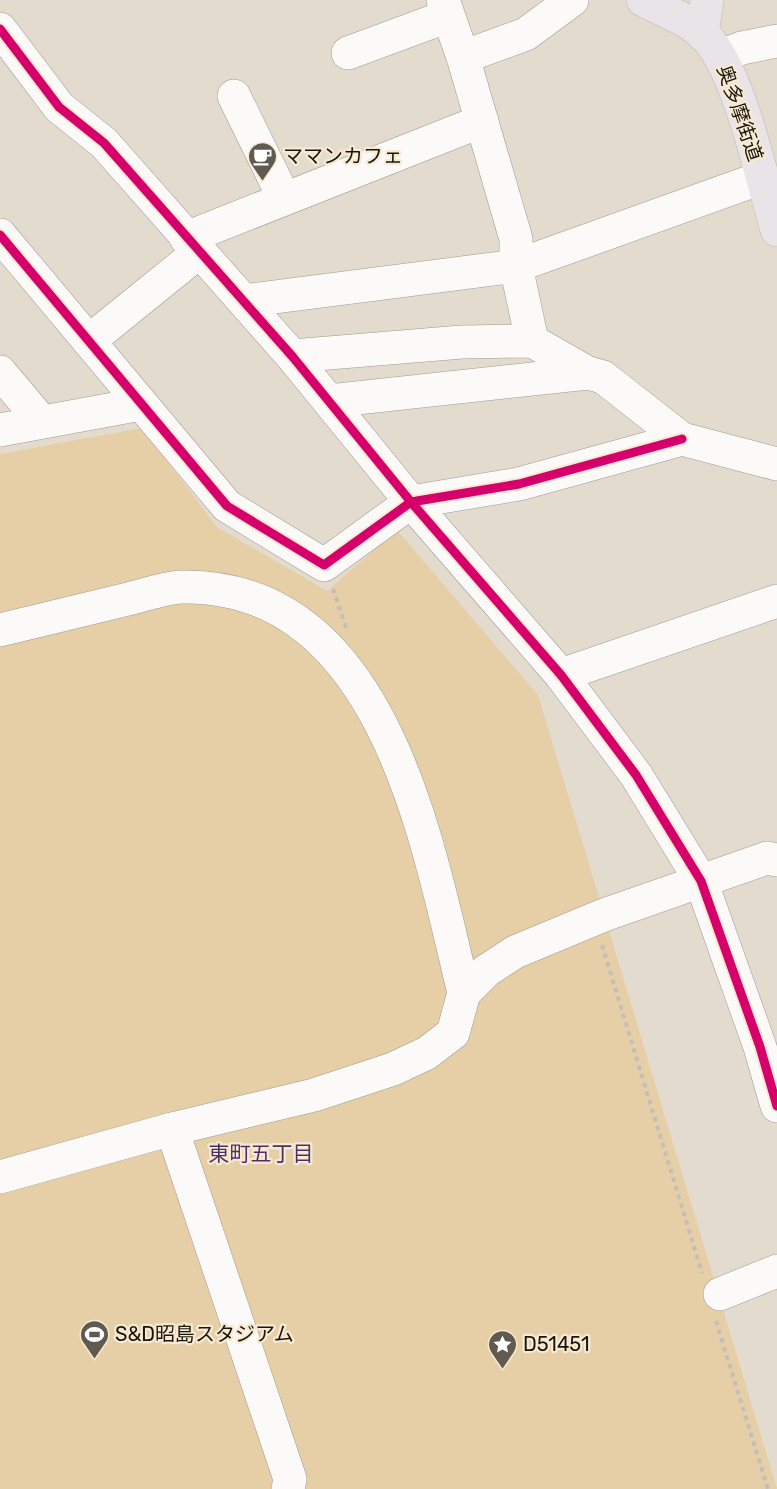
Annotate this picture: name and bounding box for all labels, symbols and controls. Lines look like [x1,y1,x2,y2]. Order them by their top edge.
street label: 奥多摩街道 [712,62,768,164]
cafe icon: ママンカフェ [246,140,278,182]
place label: ママンカフェ [283,144,403,168]
district label: 東町五丁目 [209,1141,314,1166]
sports icon: S&D昭島スタジアム [78,1318,110,1360]
place label: S&D昭島スタジアム [115,1322,294,1346]
place icon: D51451 [486,1328,518,1370]
place label: D51451 [523,1332,589,1356]

